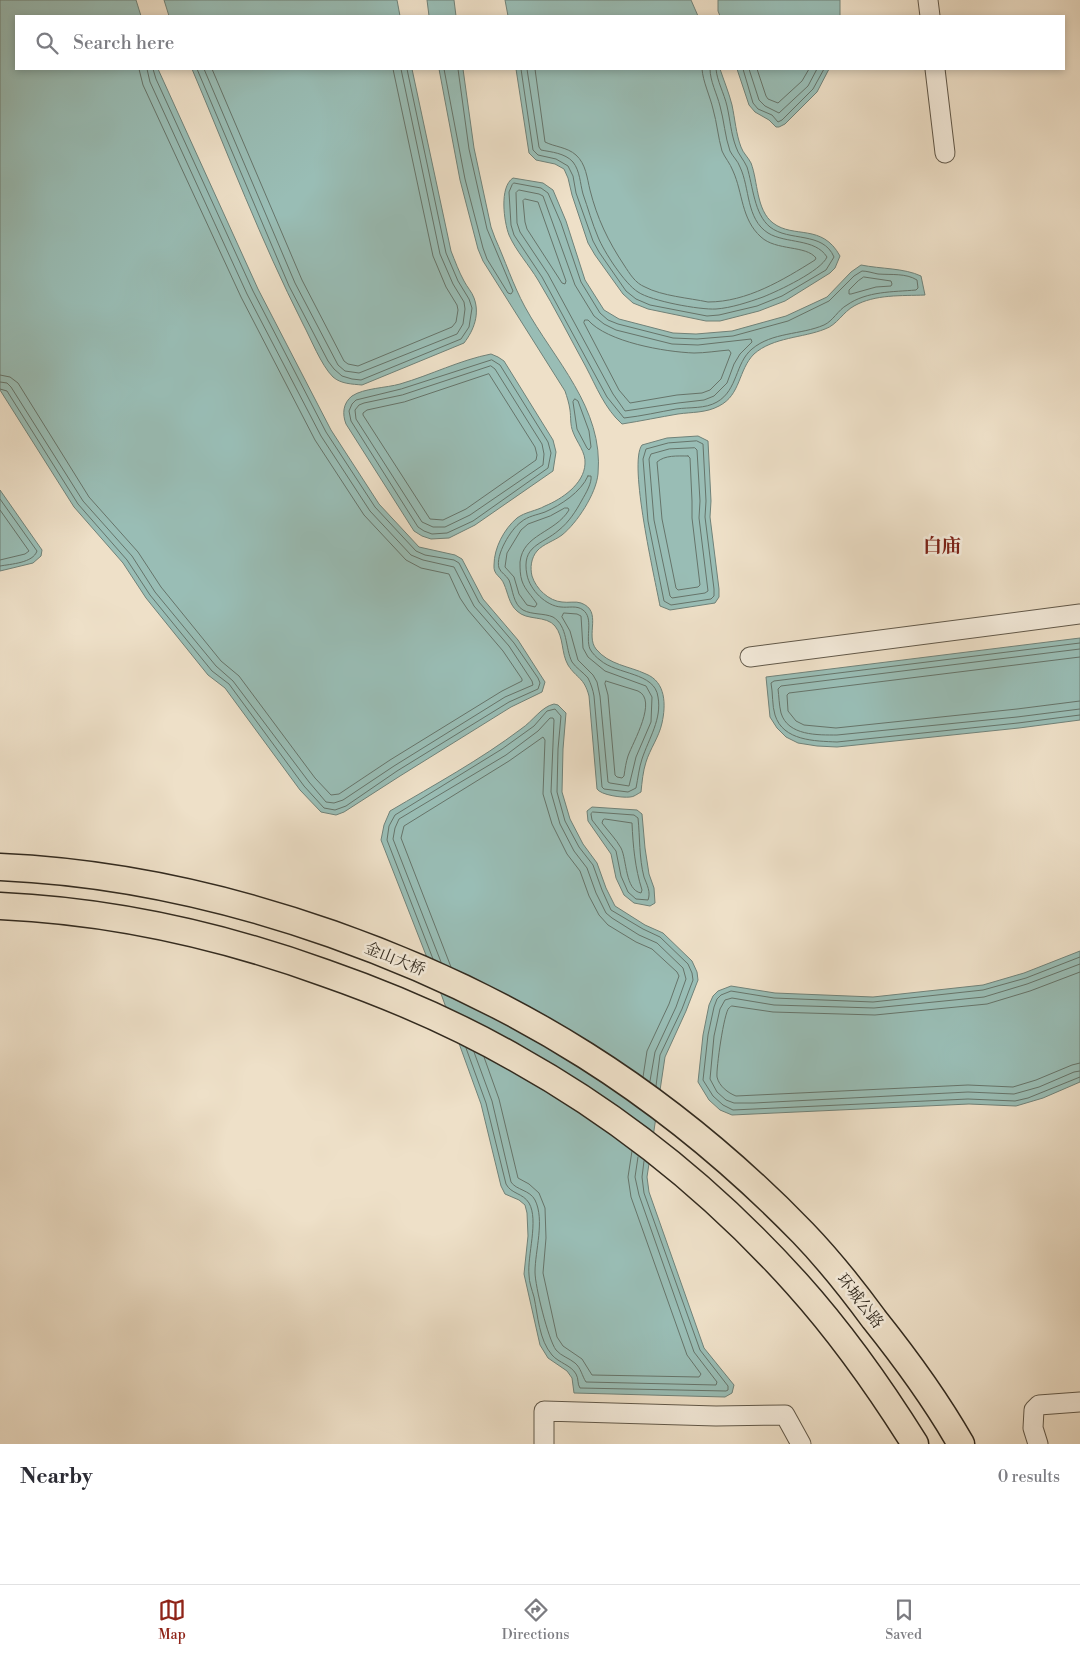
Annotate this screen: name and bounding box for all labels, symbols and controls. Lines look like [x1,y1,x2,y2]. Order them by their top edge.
search box [15,15,1065,70]
icon: search [33,29,61,57]
text: Search here [73,31,174,55]
district label: 白庙 [923,534,961,558]
street label: 金山大桥 [362,938,428,980]
street label: 环城公路 [832,1270,888,1332]
text: Nearby [20,1464,93,1490]
text: 0 results [998,1467,1060,1487]
tab: Map [158,1596,186,1644]
tab: Directions [502,1596,569,1644]
tab: Saved [885,1596,922,1644]

